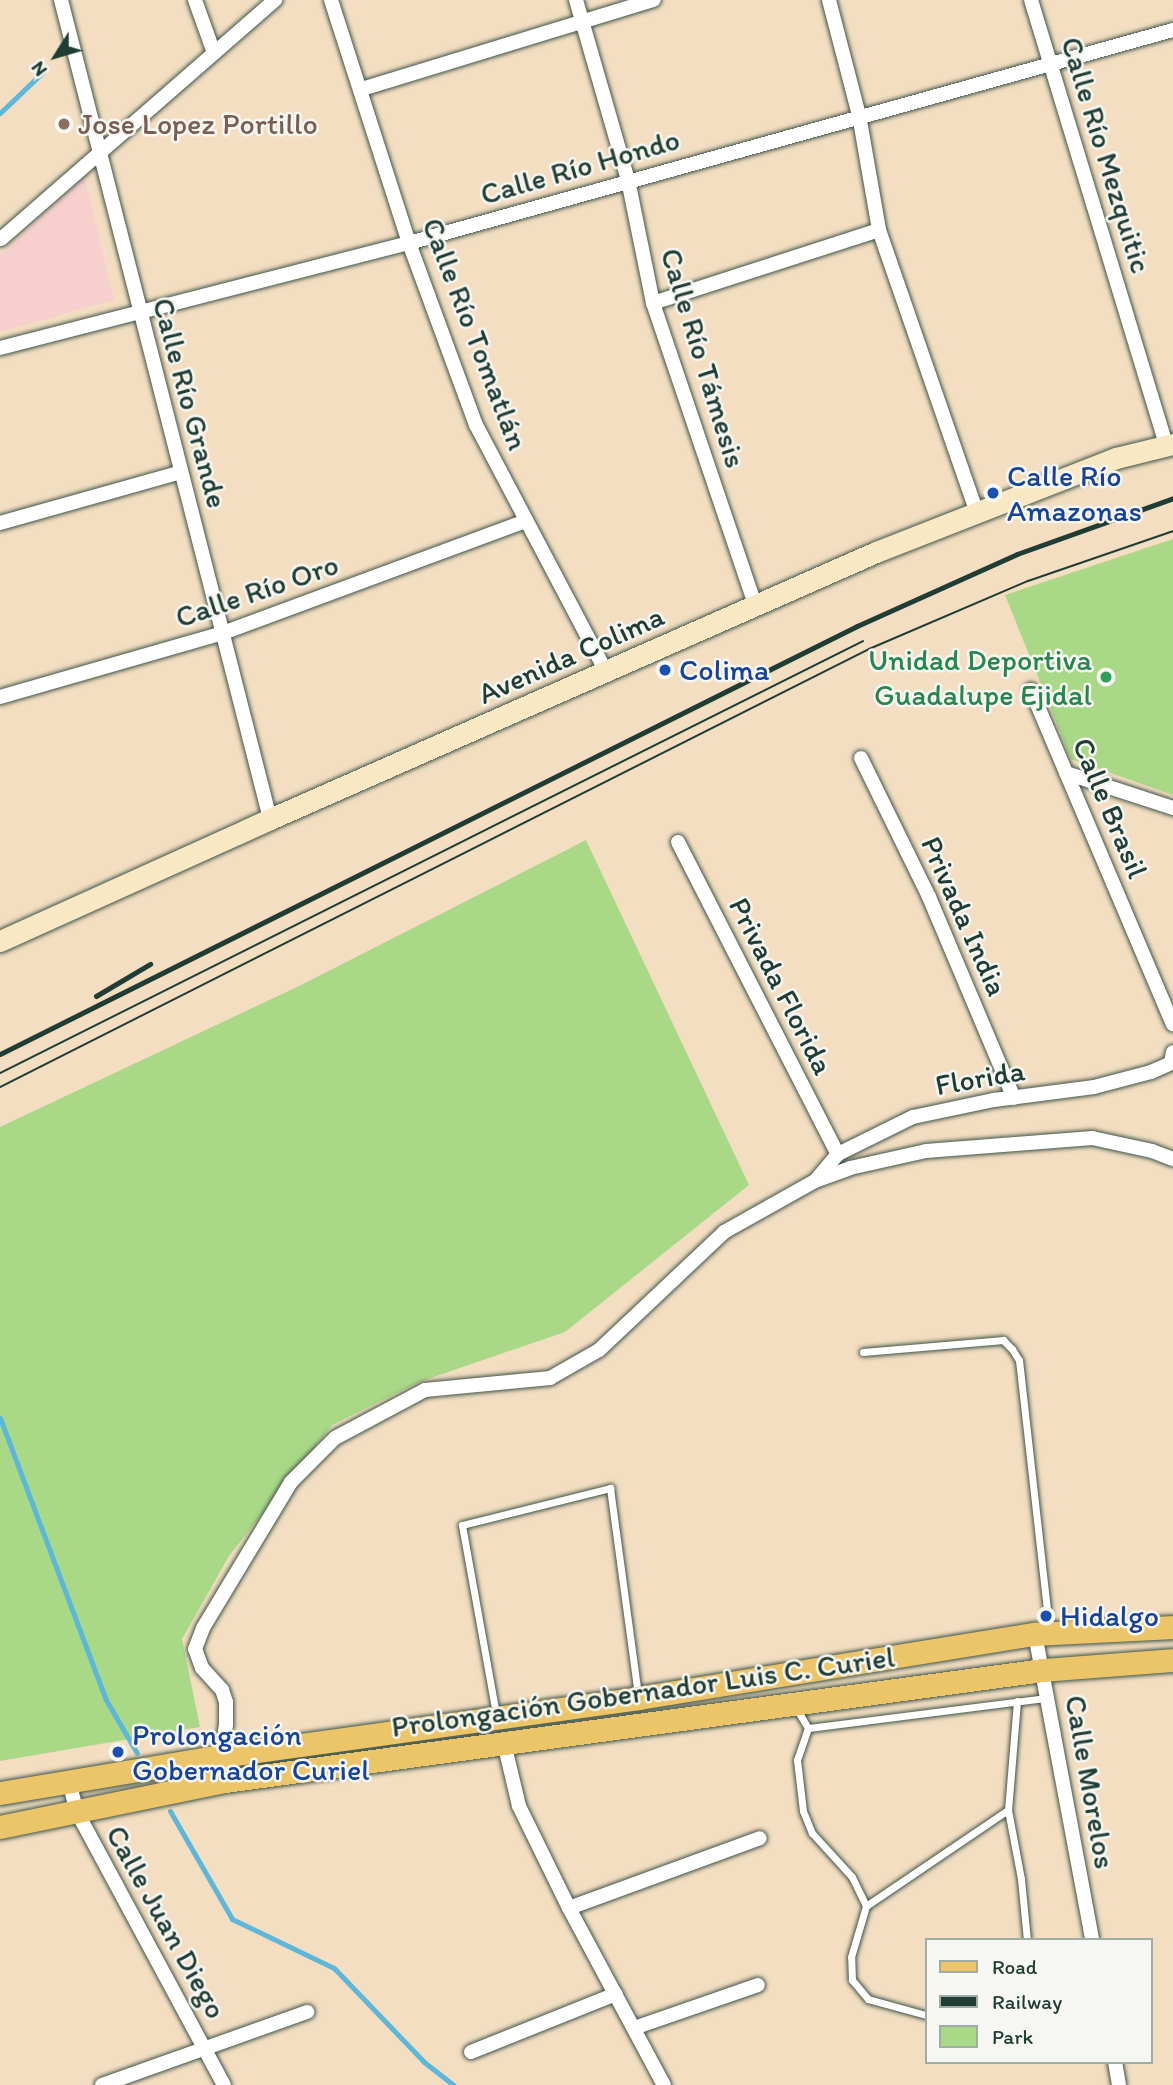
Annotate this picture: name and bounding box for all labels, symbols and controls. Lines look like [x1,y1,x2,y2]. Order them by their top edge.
north arrow [21,21,91,91]
street label: Calle Río Mezquitic [1053,33,1159,277]
text: N [26,57,52,81]
place label: Jose Lopez Portillo [78,106,317,142]
marker: Jose Lopez Portillo [56,116,72,132]
street label: Calle Río Hondo [476,121,684,213]
street label: Calle Río Tomatlán [415,214,535,454]
street label: Calle Río Támesis [653,245,753,471]
street label: Calle Río Grande [145,294,235,512]
place label: Calle Río Amazonas [1007,458,1142,528]
marker: Calle Río Amazonas [985,485,1001,501]
street label: Calle Río Oro [171,546,343,636]
street label: Avenida Colima [472,598,670,712]
place label: Unidad Deportiva Guadalupe Ejidal [869,642,1092,712]
place label: Colima [679,652,770,688]
marker: Colima [657,662,673,678]
marker: Unidad Deportiva Guadalupe Ejidal [1098,669,1114,685]
street label: Calle Brasil [1064,732,1156,884]
street label: Privada India [913,831,1015,1001]
street label: Privada Florida [721,891,841,1081]
street label: Florida [932,1052,1028,1104]
place label: Hidalgo [1060,1598,1159,1634]
marker: Hidalgo [1038,1608,1054,1624]
street label: Prolongación Gobernador Luis C. Curiel [389,1639,897,1745]
street label: Calle Morelos [1057,1693,1123,1871]
place label: Prolongación Gobernador Curiel [132,1717,370,1788]
marker: Prolongación Gobernador Curiel [110,1744,126,1760]
street label: Calle Juan Diego [98,1819,234,2025]
legend [925,1938,1152,2064]
text: Road [992,1954,1037,1979]
text: Railway [992,1989,1062,2014]
text: Park [992,2024,1033,2049]

